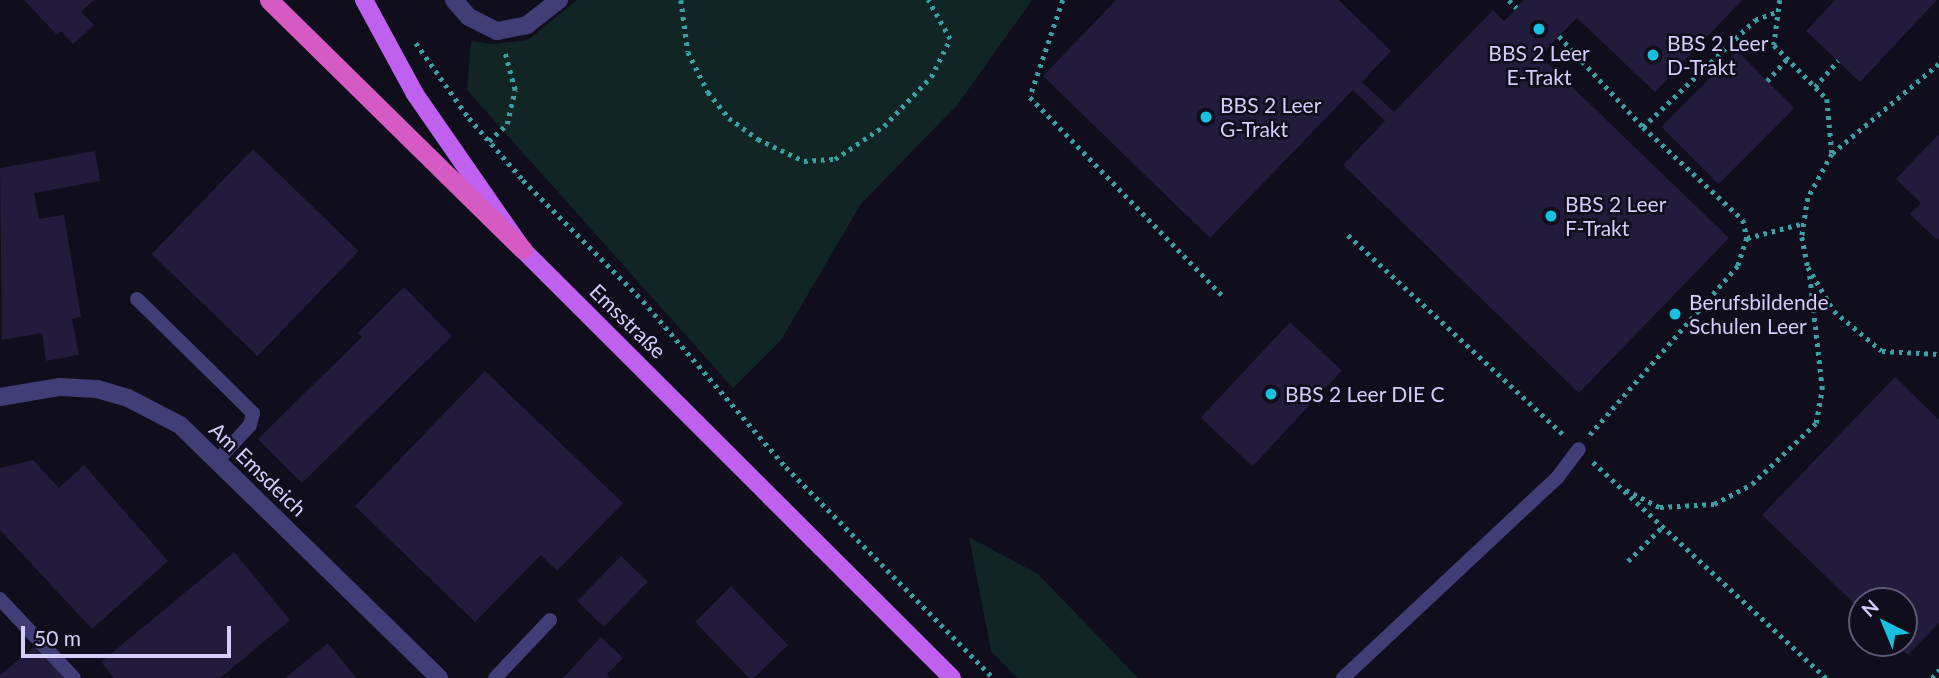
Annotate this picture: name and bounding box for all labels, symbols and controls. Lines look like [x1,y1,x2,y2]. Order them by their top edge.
marker: BBS 2 Leer E-Trakt [1531,21,1547,37]
place label: BBS 2 Leer D-Trakt [1667,30,1768,80]
place label: BBS 2 Leer E-Trakt [1488,40,1590,90]
marker: BBS 2 Leer D-Trakt [1645,47,1661,63]
place label: BBS 2 Leer G-Trakt [1220,92,1321,142]
marker: BBS 2 Leer G-Trakt [1198,109,1214,125]
place label: BBS 2 Leer F-Trakt [1565,191,1666,241]
marker: BBS 2 Leer F-Trakt [1543,208,1559,224]
street label: Emsstraße [585,279,671,363]
place label: Berufsbildende Schulen Leer [1689,289,1828,339]
marker: Berufsbildende Schulen Leer [1667,306,1683,322]
place label: BBS 2 Leer DIE C [1285,381,1445,407]
marker: BBS 2 Leer DIE C [1263,386,1279,402]
street label: Am Emsdeich [204,417,312,521]
north arrow [1848,587,1918,657]
text: N [1856,594,1883,621]
scale bar [24,612,234,656]
text: 50 m [34,625,81,650]

